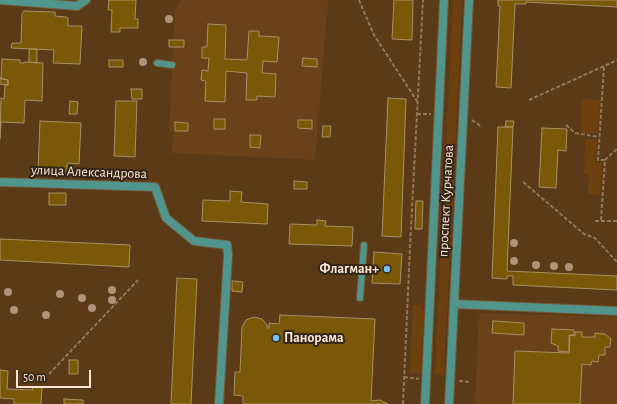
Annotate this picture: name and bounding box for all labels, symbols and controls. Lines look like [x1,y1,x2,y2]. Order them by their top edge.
street label: проспект Курчатова [435,145,457,257]
street label: улица Александрова [31,162,147,182]
place label: Флагман+ [320,261,379,277]
marker: Флагман+ [382,264,392,274]
place label: Панорама [284,330,344,346]
marker: Панорама [271,333,281,343]
scale bar [18,362,93,388]
text: 50 m [23,371,46,383]

